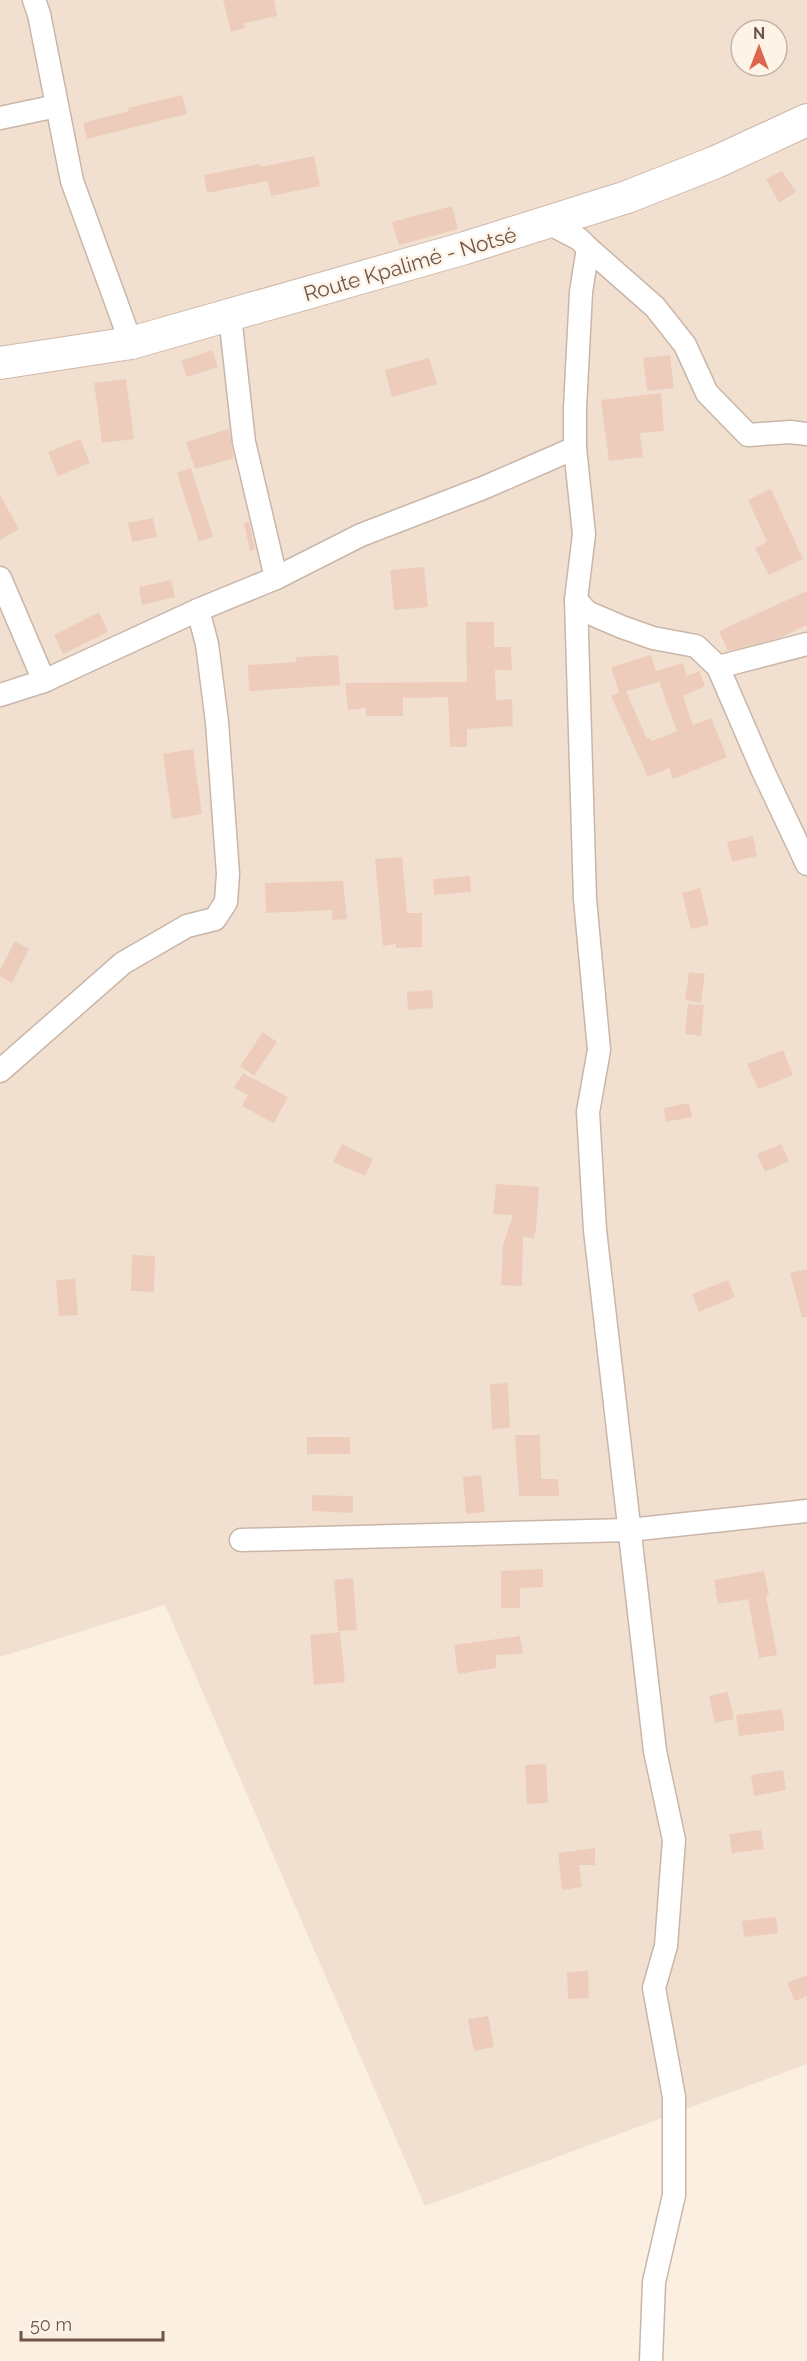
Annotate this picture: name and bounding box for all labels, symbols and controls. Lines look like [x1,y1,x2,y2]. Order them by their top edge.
north arrow [729,18,789,78]
text: N [753,24,765,43]
street label: Route Kpalimé - Notsé [301,222,519,306]
scale bar [21,2304,164,2342]
text: 50 m [30,2314,72,2335]

